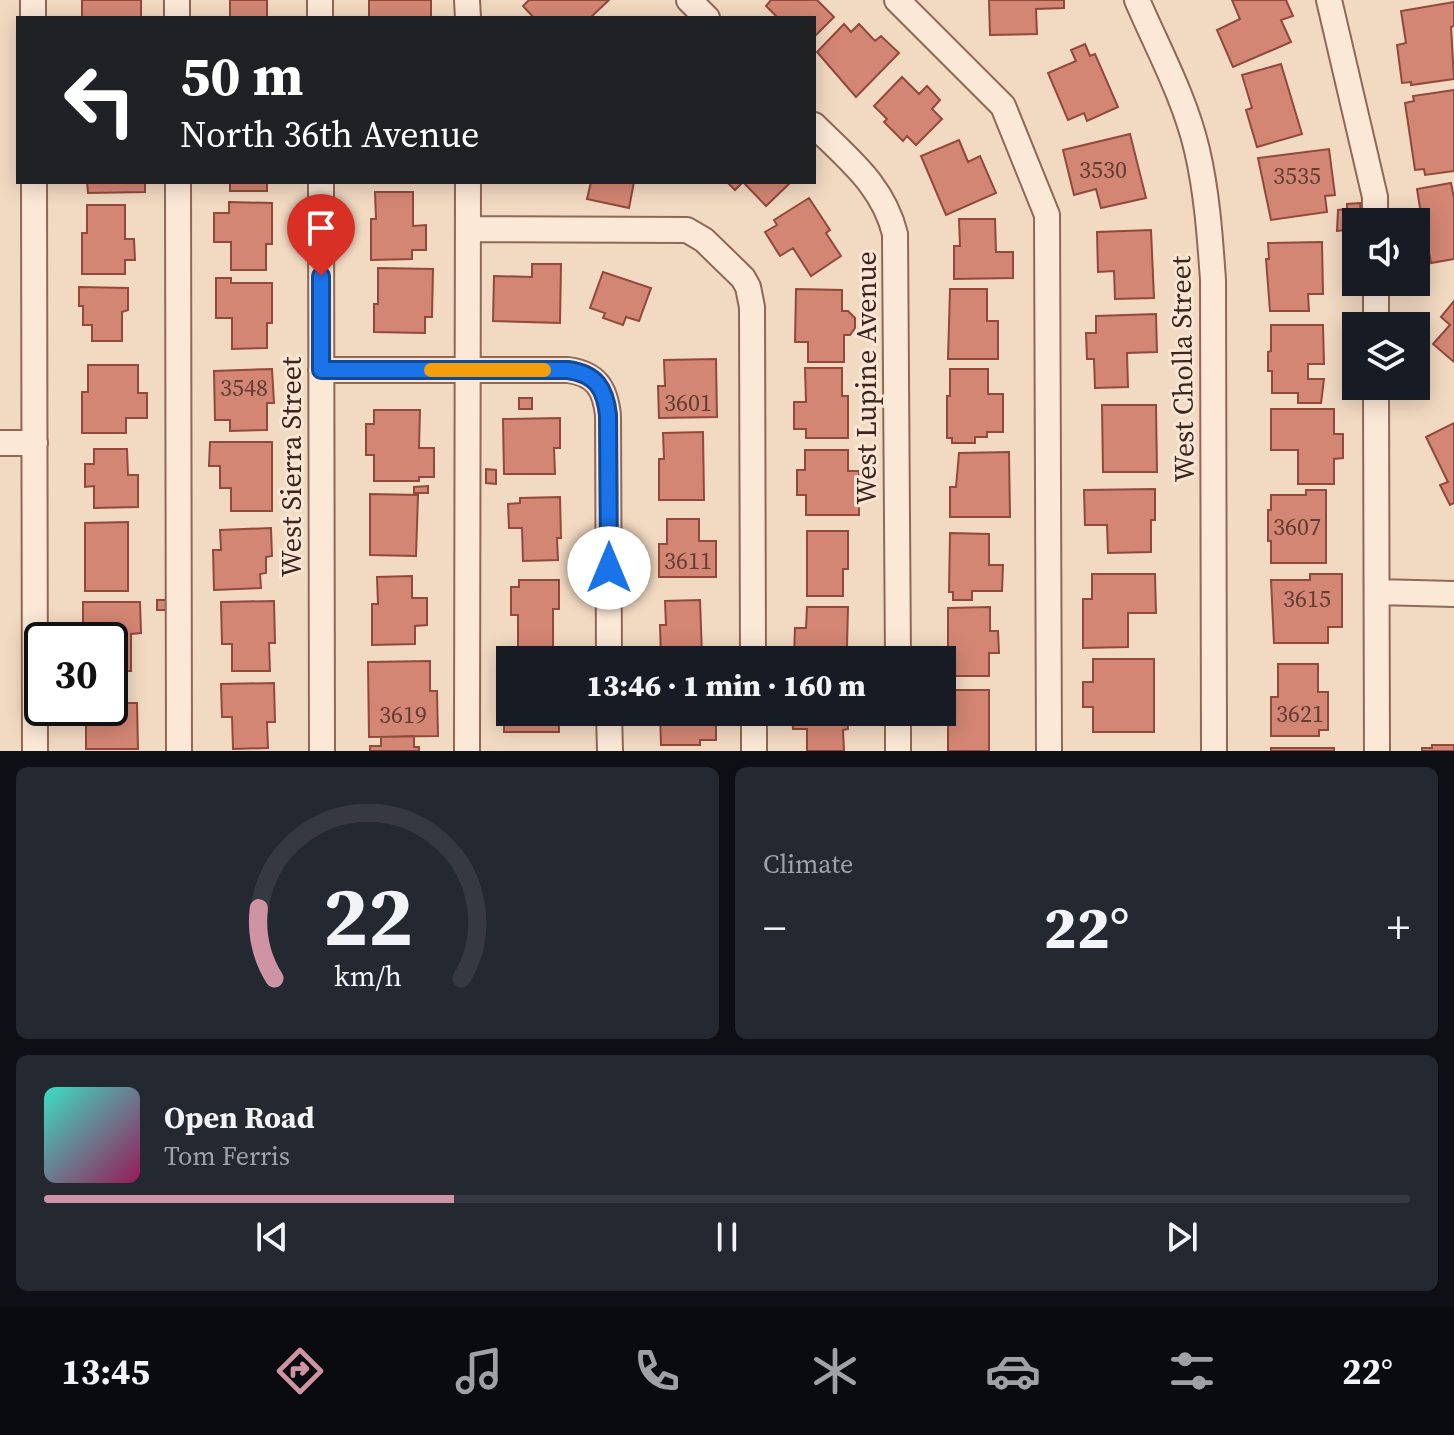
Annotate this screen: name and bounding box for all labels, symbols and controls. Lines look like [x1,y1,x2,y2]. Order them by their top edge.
text: 50 m [180,37,303,114]
icon: left [48,48,152,152]
text: North 36th Avenue [180,110,479,159]
house number: 3530 [1079,153,1127,186]
house number: 3535 [1273,159,1321,192]
pin [287,194,355,276]
icon: arrive [299,206,343,250]
map controls [1342,208,1430,400]
button: sound [1342,208,1430,296]
street label: West Lupine Avenue [847,251,885,505]
street label: West Cholla Street [1161,255,1203,482]
button: layers [1342,312,1430,400]
street label: West Sierra Street [272,356,310,577]
house number: 3548 [220,371,268,404]
house number: 3601 [664,386,712,419]
house number: 3607 [1273,510,1321,543]
position arrow [567,526,651,610]
house number: 3611 [664,544,712,577]
house number: 3615 [1283,582,1331,615]
speed limit sign: 30 [24,622,128,726]
text: 13:46 · 1 min · 160 m [586,665,866,706]
house number: 3621 [1276,697,1324,730]
house number: 3619 [379,698,427,731]
text: Climate [763,846,853,882]
text: 22 [322,859,413,973]
text: 22° [1044,886,1129,968]
text: − [763,897,786,958]
text: + [1387,897,1410,958]
text: km/h [333,956,402,996]
text: Open Road [164,1097,315,1138]
text: Tom Ferris [164,1138,290,1174]
icon: previous [250,1215,294,1259]
icon: pause [705,1215,749,1259]
icon: next [1160,1215,1204,1259]
icon: directions [272,1343,328,1399]
icon: music [451,1343,507,1399]
icon: phone [629,1343,685,1399]
icon: climate [807,1343,863,1399]
icon: car [985,1343,1041,1399]
icon: filters [1164,1343,1220,1399]
text: 13:45 [61,1347,150,1396]
text: 22° [1342,1347,1393,1396]

